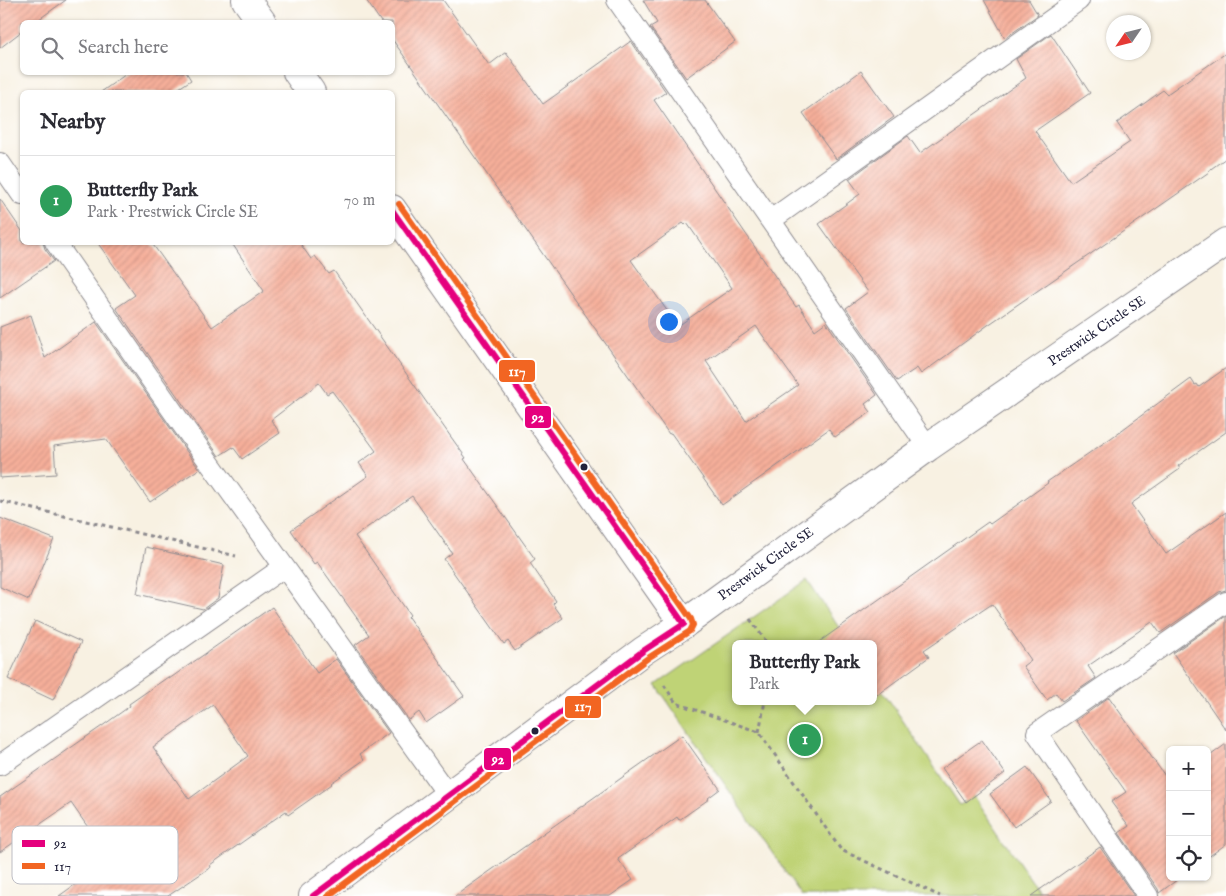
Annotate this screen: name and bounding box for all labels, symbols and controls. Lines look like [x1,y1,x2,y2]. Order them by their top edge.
north arrow [1106,15,1151,60]
search box [20,20,395,75]
icon: search [38,34,66,62]
text: Search here [78,36,169,60]
text: Nearby [40,109,105,136]
text: Butterfly Park [87,179,198,203]
text: 1 [53,191,59,211]
text: 70 m [344,191,375,211]
text: Park · Prestwick Circle SE [87,203,258,223]
street label: Prestwick Circle SE [1045,292,1149,370]
your location [656,309,682,335]
line badge: 117 [498,359,536,383]
text: 117 [509,363,526,381]
line badge: 92 [524,405,552,429]
text: 92 [531,409,545,427]
unlabelled marker [579,462,589,472]
street label: Prestwick Circle SE [715,523,818,605]
popup [732,640,877,705]
text: Butterfly Park [749,651,860,675]
text: Park [749,675,779,695]
line badge: 117 [564,695,602,719]
text: 117 [575,698,592,716]
pin: 1 [789,721,821,759]
unlabelled marker [530,726,540,736]
map controls [1166,746,1211,881]
button: + [1166,746,1211,791]
line badge: 92 [483,747,512,771]
text: 92 [491,751,505,769]
button: − [1166,791,1211,836]
legend [12,826,178,884]
text: 92 [53,835,67,853]
button: locate [1166,836,1211,881]
text: 117 [54,858,71,876]

